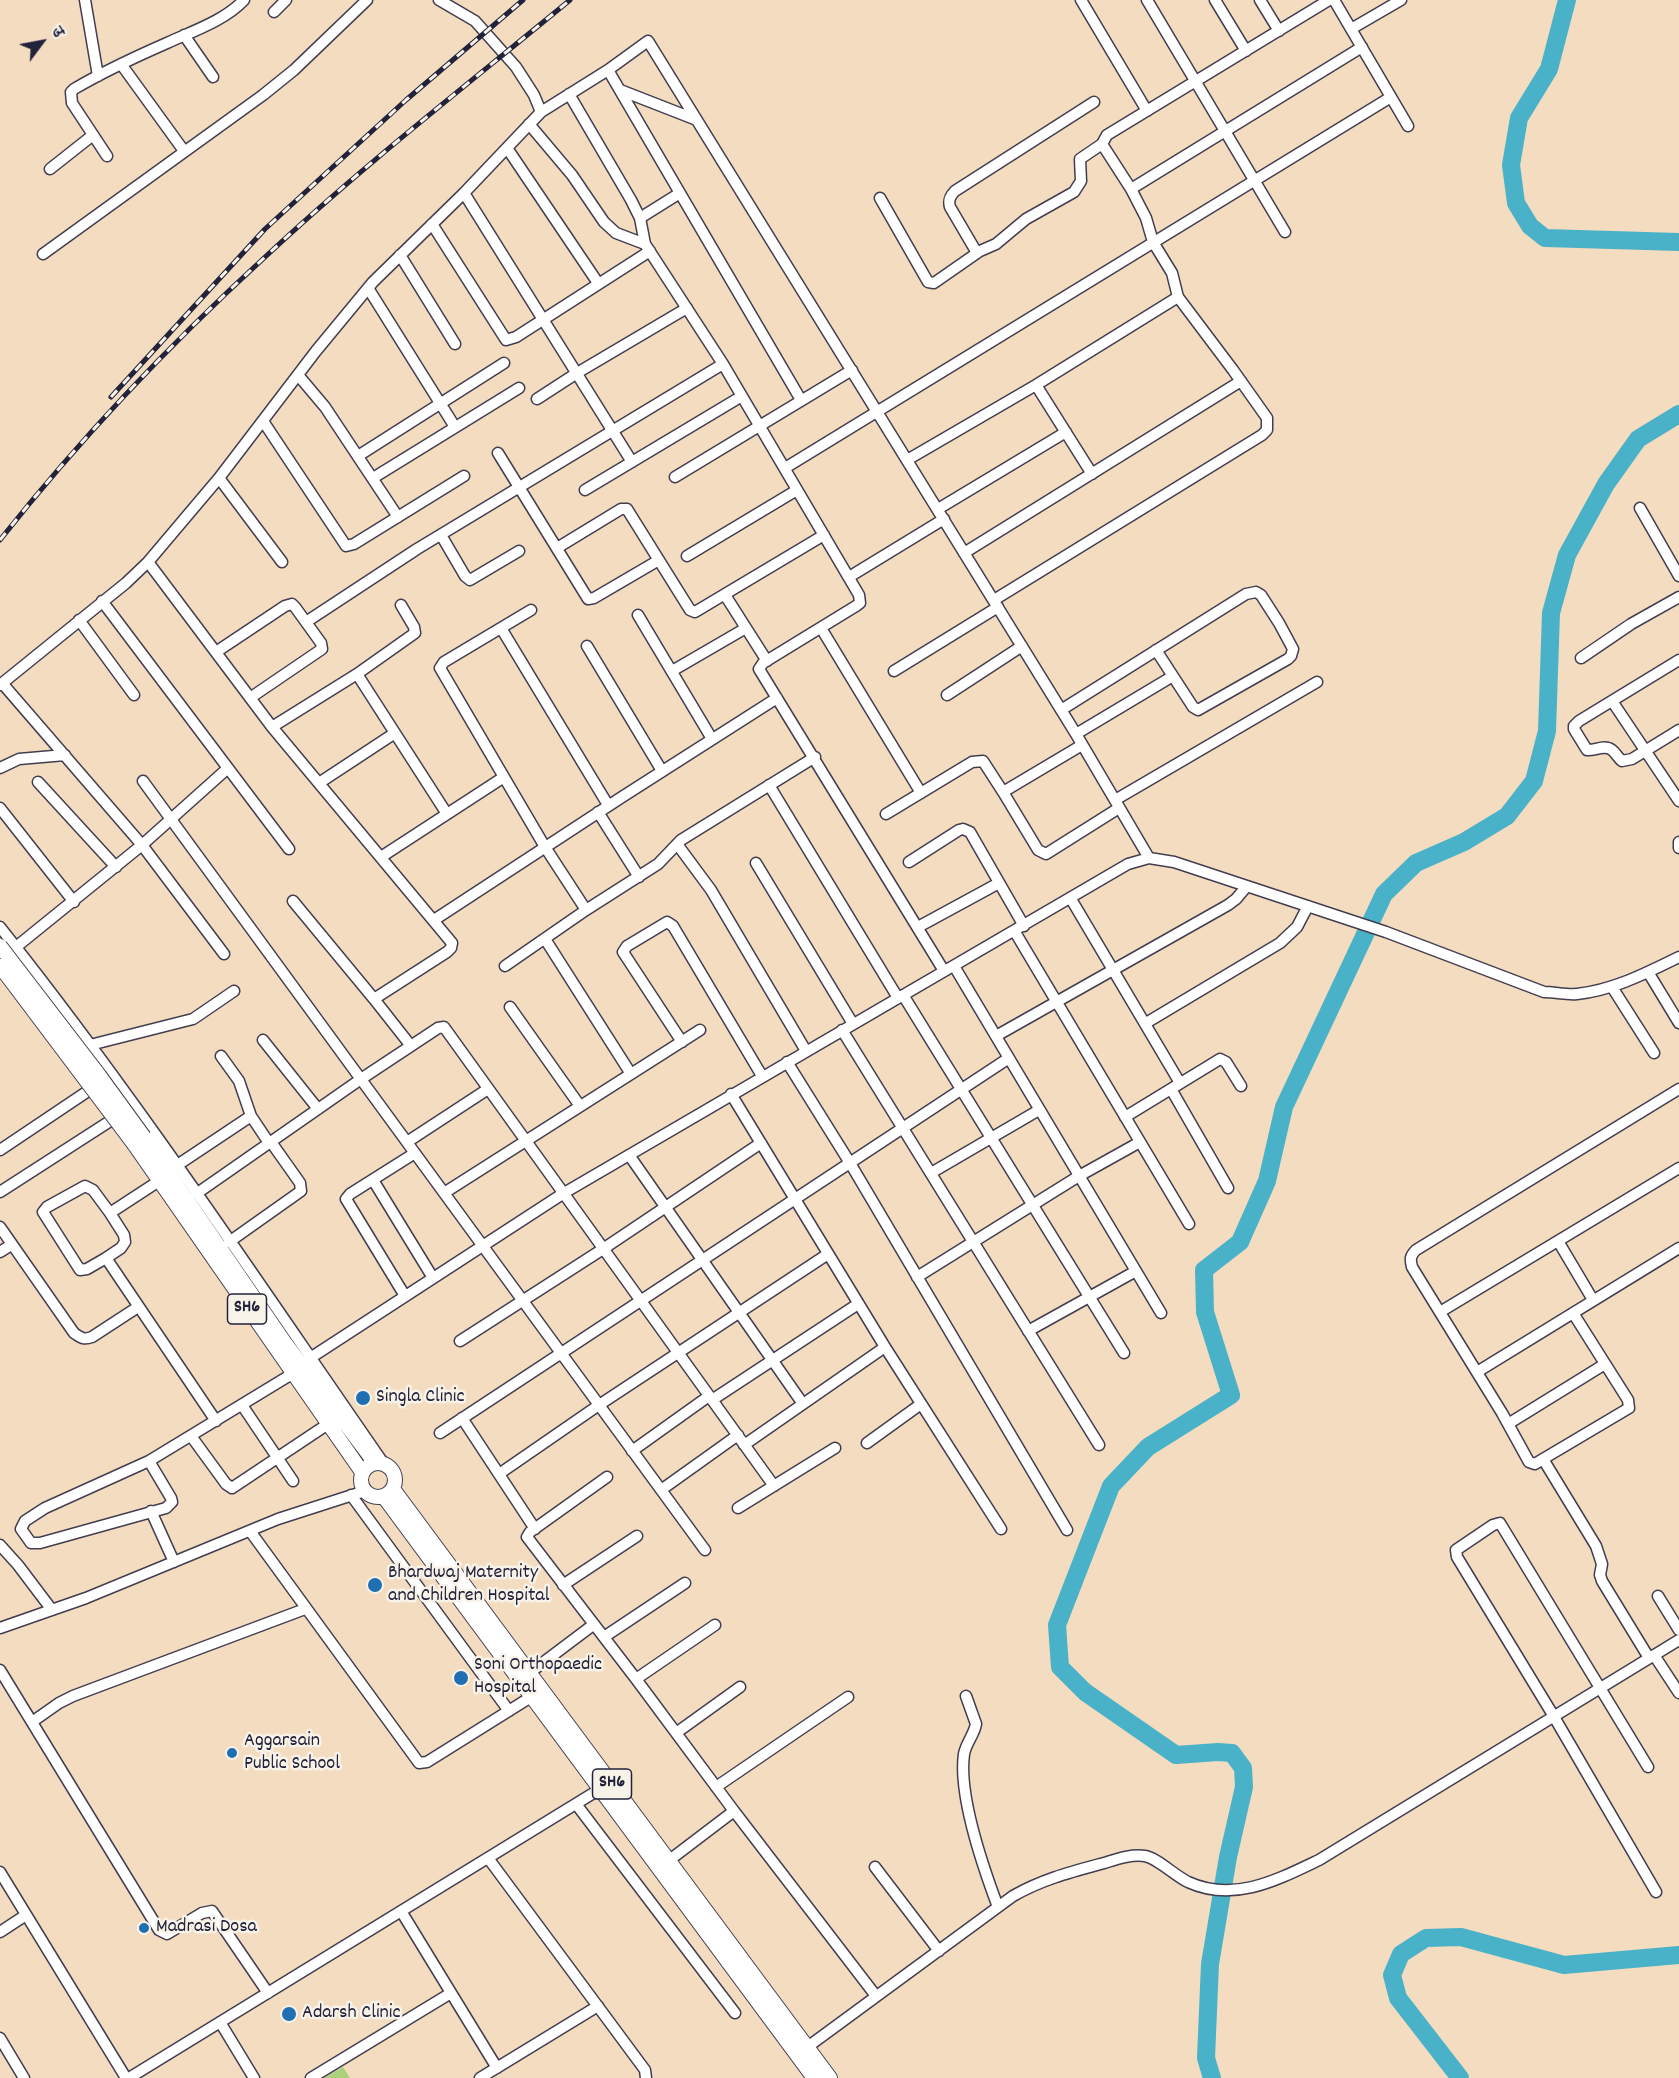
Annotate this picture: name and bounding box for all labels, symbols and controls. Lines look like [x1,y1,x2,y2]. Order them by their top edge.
north arrow [12,12,72,72]
text: उ [46,22,70,42]
road number: SH6 [228,1294,266,1324]
place label: Singla Clinic [376,1386,464,1410]
marker: Singla Clinic [354,1389,372,1407]
place label: Bhardwaj Maternity and Children Hospital [388,1562,549,1609]
marker: Bhardwaj Maternity and Children Hospital [366,1576,384,1594]
place label: Soni Orthopaedic Hospital [474,1654,602,1701]
marker: Soni Orthopaedic Hospital [452,1669,470,1687]
place label: Aggarsain Public School [244,1730,340,1777]
marker: Aggarsain Public School [225,1746,239,1760]
road number: SH6 [592,1769,632,1799]
place label: Madrasi Dosa [156,1916,257,1940]
marker: Madrasi Dosa [137,1921,151,1935]
place label: Adarsh Clinic [302,2002,400,2026]
marker: Adarsh Clinic [280,2005,298,2023]

